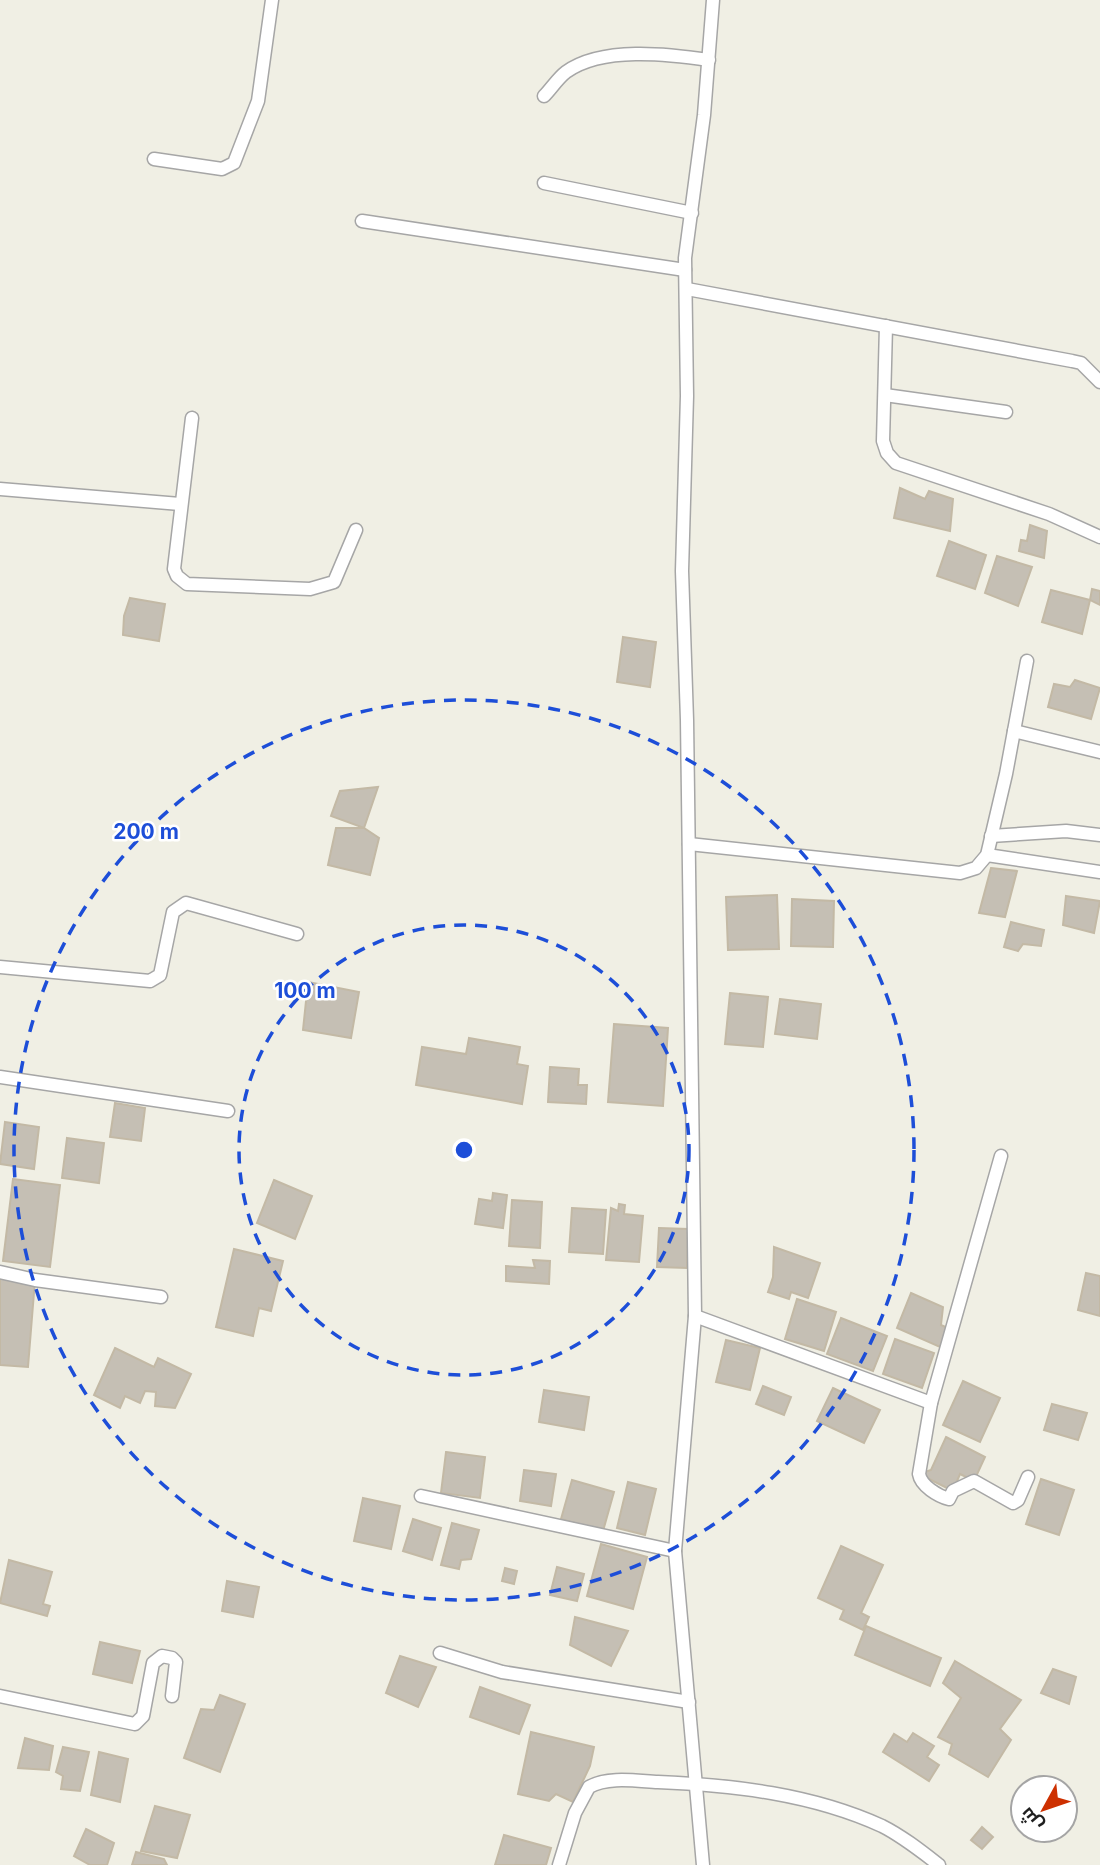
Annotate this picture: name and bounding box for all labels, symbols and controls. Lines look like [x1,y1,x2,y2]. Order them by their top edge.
text: 200 m [113,819,179,844]
text: 100 m [274,978,336,1003]
centre of rings [452,1138,476,1162]
north arrow [1009,1774,1079,1844]
text: ش [1015,1803,1048,1836]

